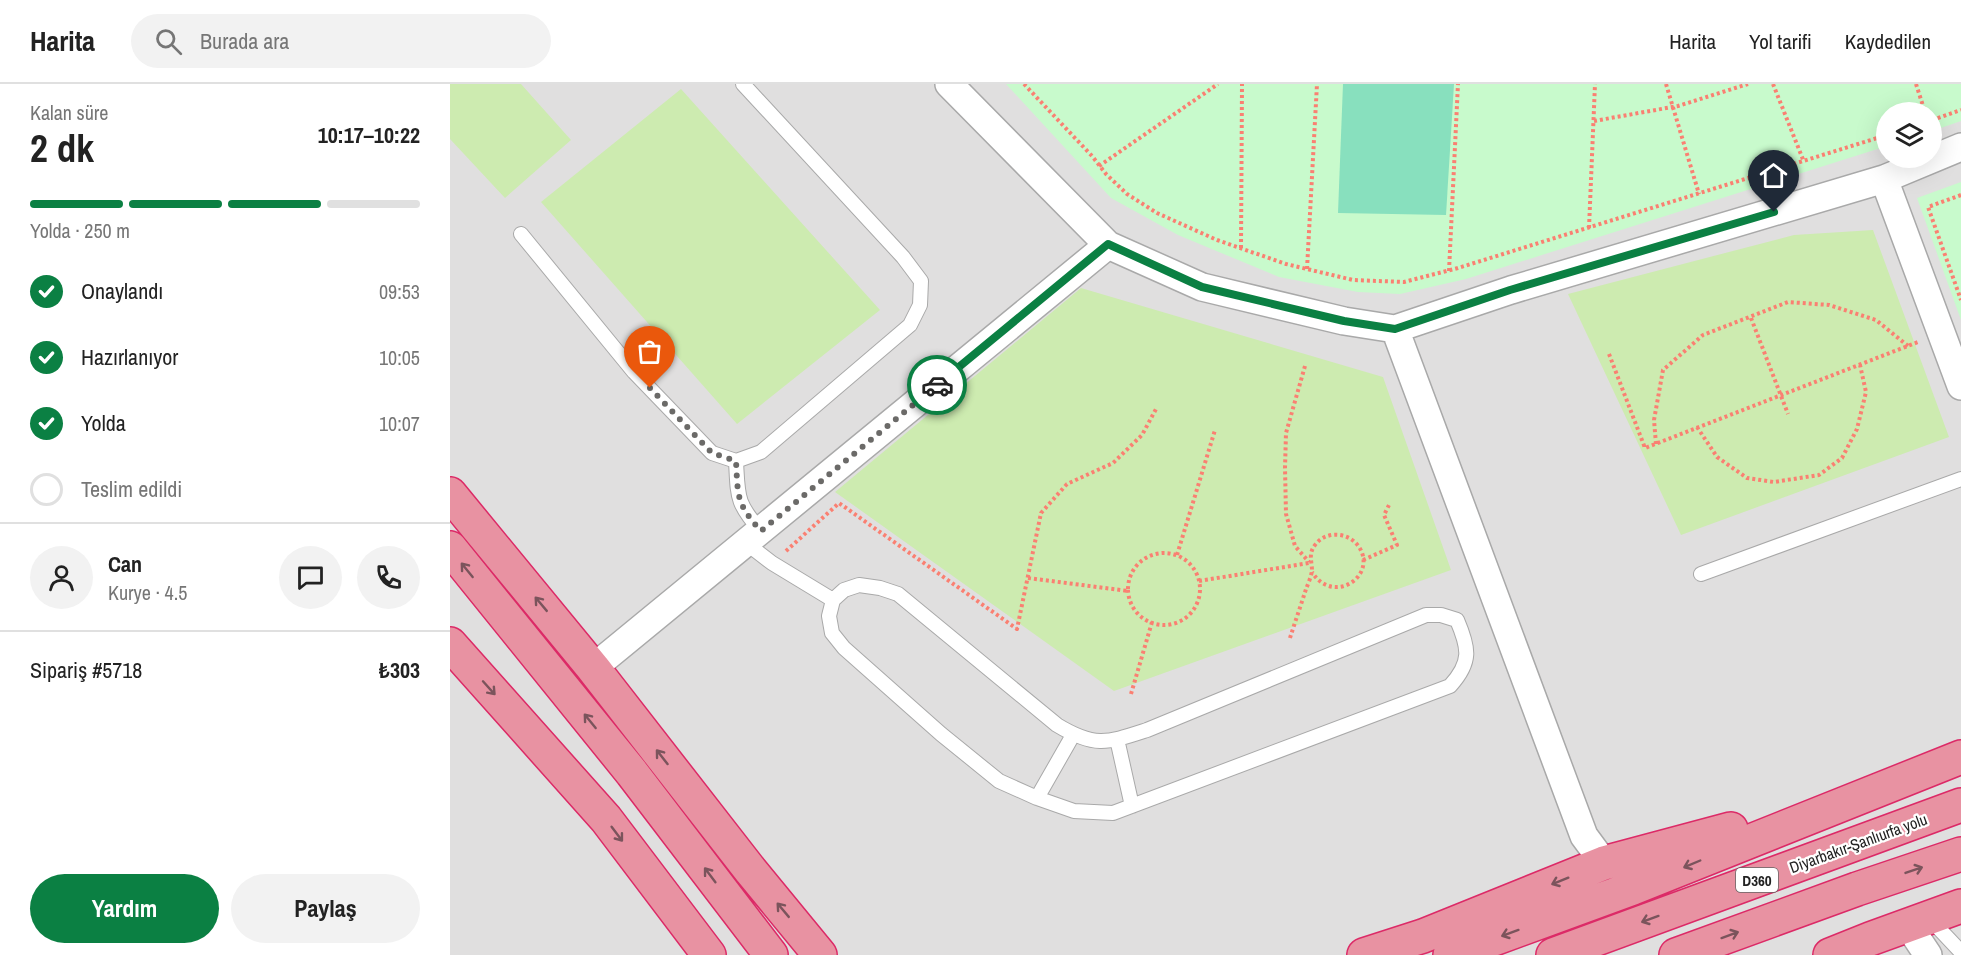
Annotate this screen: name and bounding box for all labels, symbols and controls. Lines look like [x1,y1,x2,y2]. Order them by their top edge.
search box [131,14,551,68]
text: Harita [30,22,95,60]
icon: search [152,25,185,58]
text: Burada ara [200,26,289,56]
text: Harita [1669,27,1716,56]
text: Yol tarifi [1749,27,1812,56]
text: Kaydedilen [1845,27,1931,56]
text: Kalan süre [30,99,108,126]
map controls [1876,102,1942,168]
button: layers [1876,102,1942,168]
text: 10:17–10:22 [318,120,420,150]
text: 2 dk [30,122,94,174]
pin [1748,150,1799,212]
icon: home [1757,159,1790,192]
text: Yolda · 250 m [30,217,130,244]
icon: check [30,275,63,308]
text: Onaylandı [81,276,163,306]
text: 09:53 [379,278,420,305]
pin [624,326,675,388]
icon: bag [633,335,666,368]
icon: check [30,341,63,374]
text: Hazırlanıyor [81,342,178,372]
text: 10:05 [379,344,420,371]
courier [907,355,967,415]
icon: car [921,369,954,402]
icon: check [30,407,63,440]
text: Yolda [81,408,126,438]
text: 10:07 [379,410,420,437]
text: Teslim edildi [81,474,182,504]
button: person [30,546,93,609]
button: chat [279,546,342,609]
button: phone [357,546,420,609]
text: Can [108,549,142,579]
one-way arrow [461,562,474,578]
text: Kurye · 4.5 [108,579,187,606]
one-way arrow [534,597,548,612]
text: Sipariş #5718 [30,655,142,685]
text: ₺303 [379,655,420,685]
one-way arrow [482,680,496,695]
one-way arrow [583,714,596,730]
one-way arrow [656,749,669,765]
street label: Diyarbakır-Şanlıurfa yolu [1786,808,1930,878]
one-way arrow [611,826,624,842]
one-way arrow [1683,859,1702,870]
one-way arrow [1904,863,1923,874]
one-way arrow [703,868,716,884]
road number: D360 [1736,868,1778,892]
button: Yardım [30,874,219,943]
button: Paylaş [231,874,420,943]
one-way arrow [1551,876,1569,887]
one-way arrow [776,903,790,918]
one-way arrow [1641,915,1660,926]
one-way arrow [1501,929,1520,940]
one-way arrow [1721,929,1739,940]

